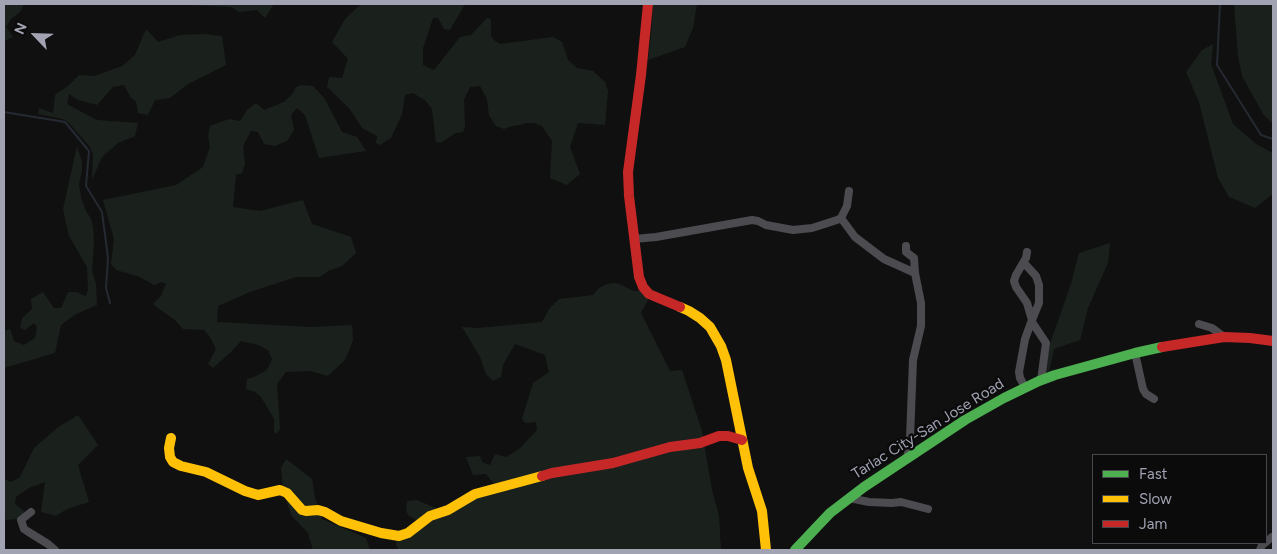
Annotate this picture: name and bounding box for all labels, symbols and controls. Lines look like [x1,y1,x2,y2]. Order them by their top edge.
north arrow [10,10,60,60]
text: N [11,20,31,37]
street label: Tarlac City-San Jose Road [849,375,1007,483]
legend [1092,454,1267,544]
text: Fast [1139,465,1167,483]
text: Slow [1139,490,1172,508]
text: Jam [1139,515,1167,533]

